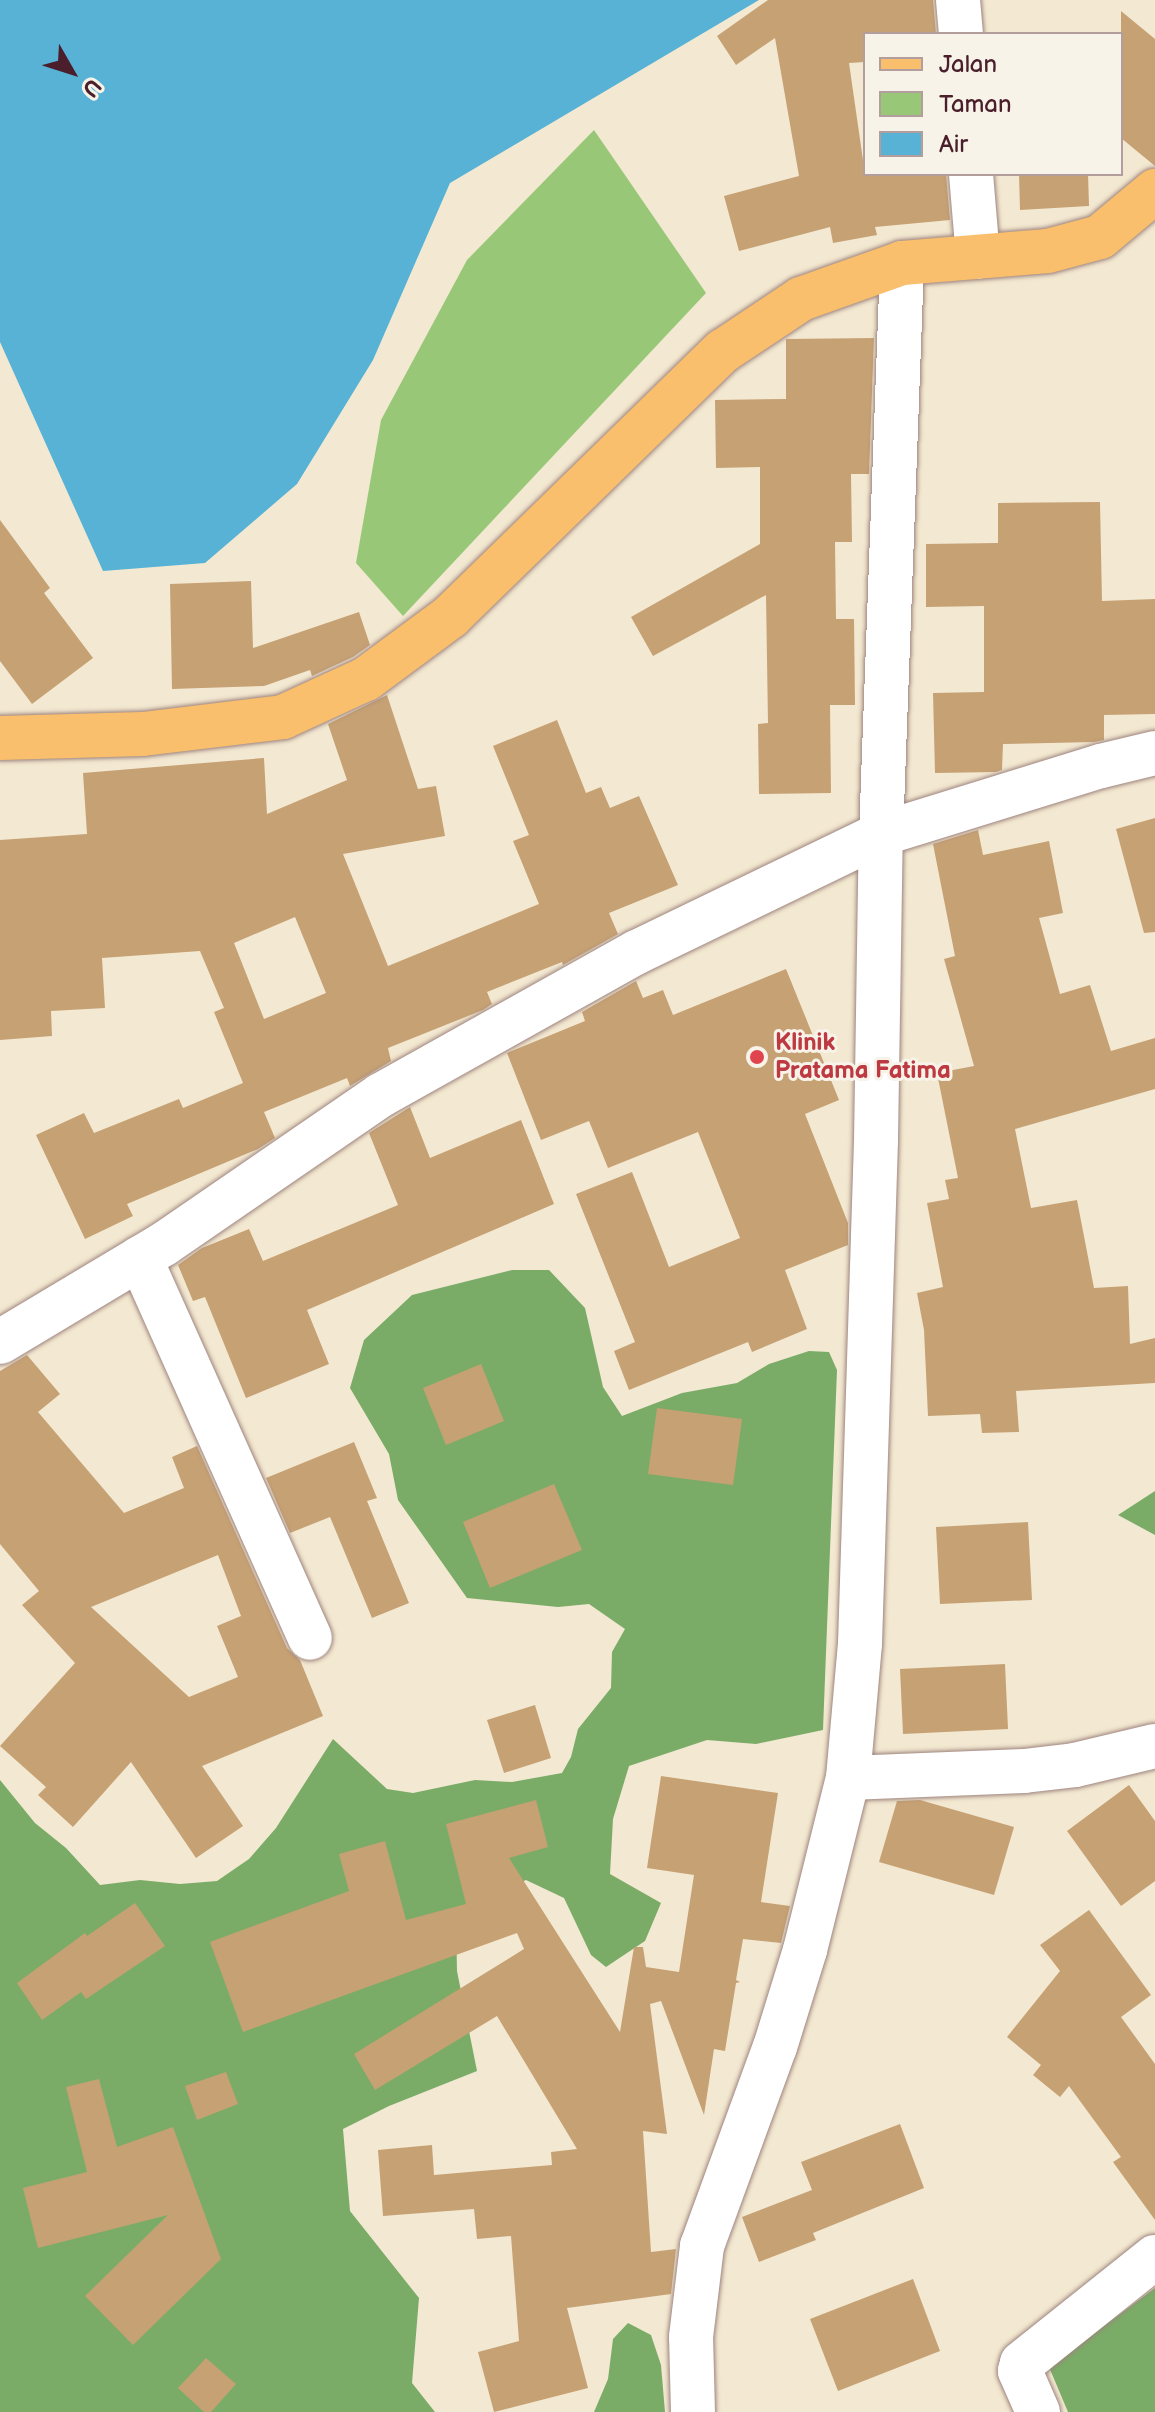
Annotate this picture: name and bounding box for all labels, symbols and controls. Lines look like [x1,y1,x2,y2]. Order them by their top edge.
north arrow [32,32,112,112]
legend [863,32,1123,176]
text: Jalan [939,50,997,79]
text: U [76,73,106,102]
text: Taman [939,90,1011,119]
text: Air [939,130,968,159]
place label: Klinik Pratama Fatima [775,1029,951,1085]
marker: Klinik Pratama Fatima [746,1046,768,1068]

